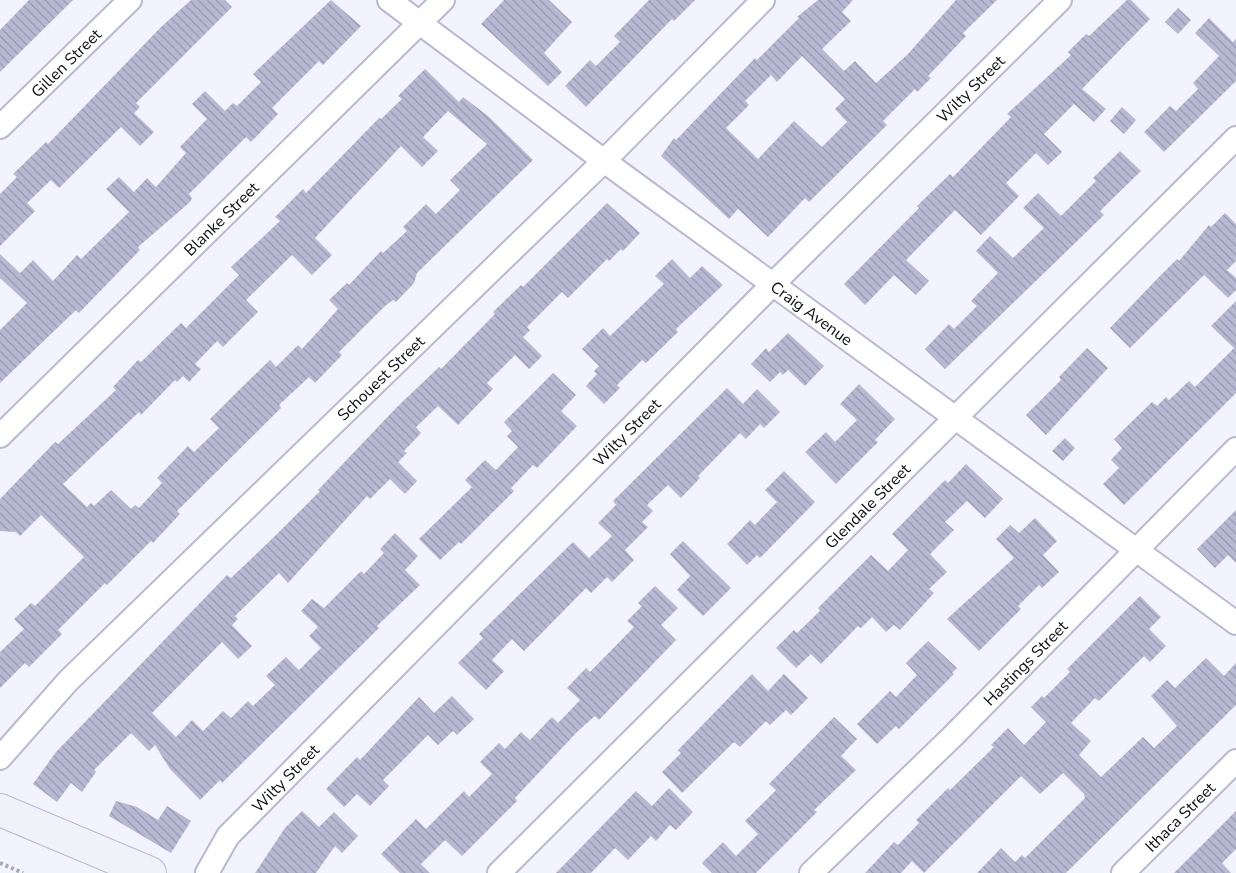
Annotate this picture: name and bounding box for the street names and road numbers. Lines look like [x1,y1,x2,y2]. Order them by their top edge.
street label: Gillen Street [27,24,107,103]
street label: Wilty Street [932,50,1010,128]
street label: Blanke Street [179,177,264,261]
street label: Craig Avenue [766,276,857,351]
street label: Schouest Street [333,331,430,426]
street label: Wilty Street [589,394,666,472]
street label: Glendale Street [820,459,916,554]
street label: Hastings Street [979,616,1073,711]
street label: Wilty Street [247,740,325,818]
street label: Ithaca Street [1140,777,1221,857]

